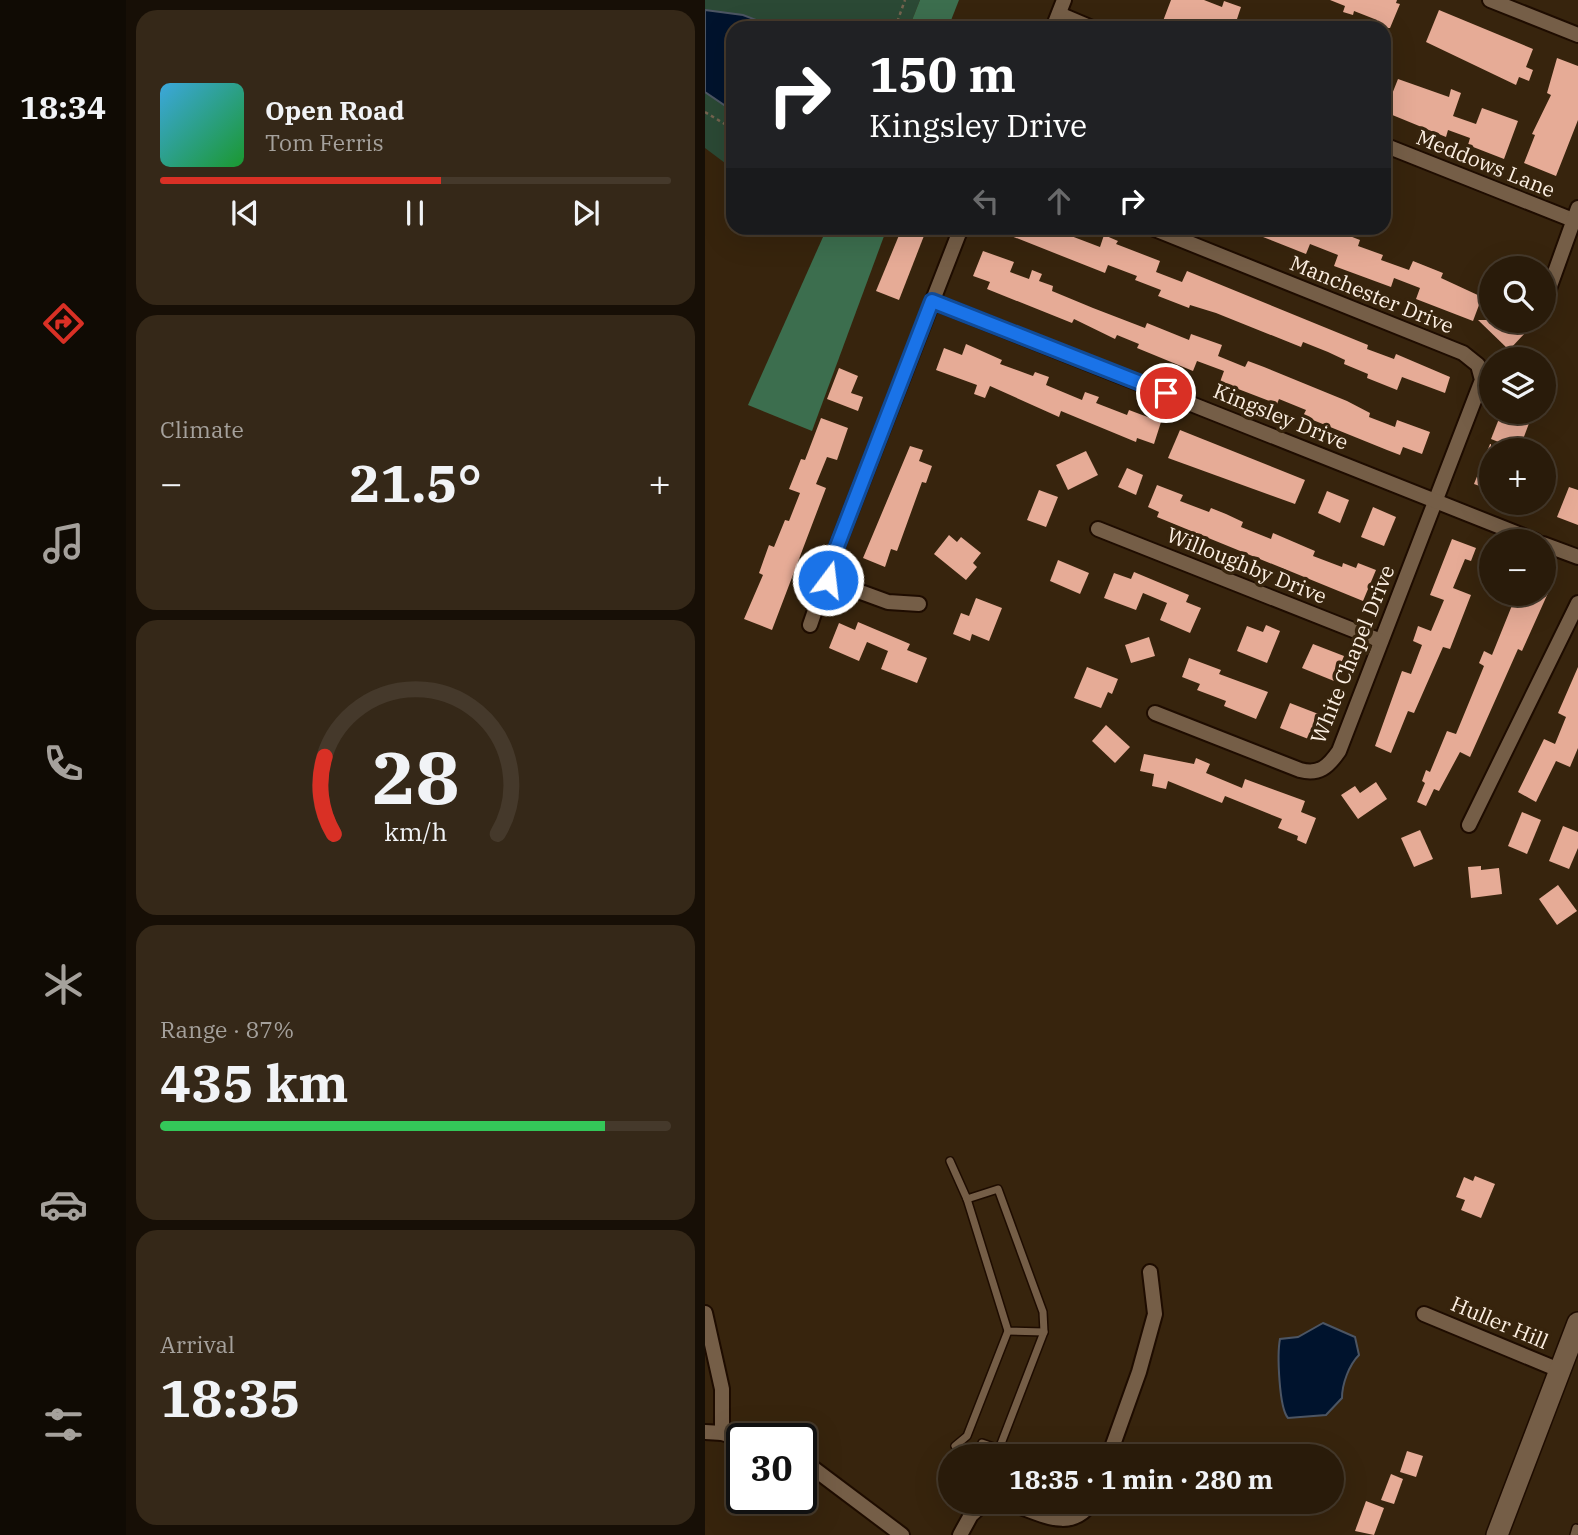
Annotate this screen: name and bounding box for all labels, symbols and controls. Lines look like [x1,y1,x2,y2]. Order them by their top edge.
text: 150 m [869,42,1016,105]
icon: right [754,49,845,140]
text: 18:34 [20,86,106,128]
text: Open Road [265,93,404,127]
text: Kingsley Drive [869,104,1087,146]
street label: Meddows Lane [1413,122,1559,204]
text: Tom Ferris [265,127,384,157]
icon: left [967,182,1005,220]
icon: ahead [1040,182,1078,220]
icon: right [1113,182,1151,220]
icon: previous [226,194,264,232]
icon: pause [396,194,434,232]
icon: next [567,194,605,232]
street label: Manchester Drive [1286,248,1458,340]
map controls [1479,256,1556,606]
button: search [1479,256,1556,333]
icon: directions [39,299,88,348]
button: layers [1479,347,1556,424]
pin [1136,363,1196,423]
icon: arrive [1147,374,1185,412]
street label: Kingsley Drive [1209,376,1353,456]
text: Climate [160,414,244,444]
button: + [1479,438,1556,515]
text: 21.5° [349,449,482,516]
text: − [160,458,183,507]
text: + [648,458,671,507]
icon: music [39,519,88,568]
street label: Willoughby Drive [1163,520,1331,610]
button: − [1479,529,1556,606]
position arrow [791,543,865,617]
street label: White Chapel Drive [1303,561,1401,747]
text: 28 [372,729,459,824]
icon: phone [39,739,88,788]
text: km/h [384,814,447,847]
icon: climate [39,960,88,1009]
text: Range · 87% [160,1014,294,1044]
text: 435 km [160,1049,349,1116]
icon: car [39,1180,88,1229]
street label: Huller Hill [1447,1289,1553,1355]
text: Arrival [160,1329,235,1359]
text: 18:35 [160,1364,301,1431]
icon: filters [39,1400,88,1449]
speed limit sign: 30 [726,1423,817,1514]
text: 18:35 · 1 min · 280 m [1009,1462,1273,1496]

